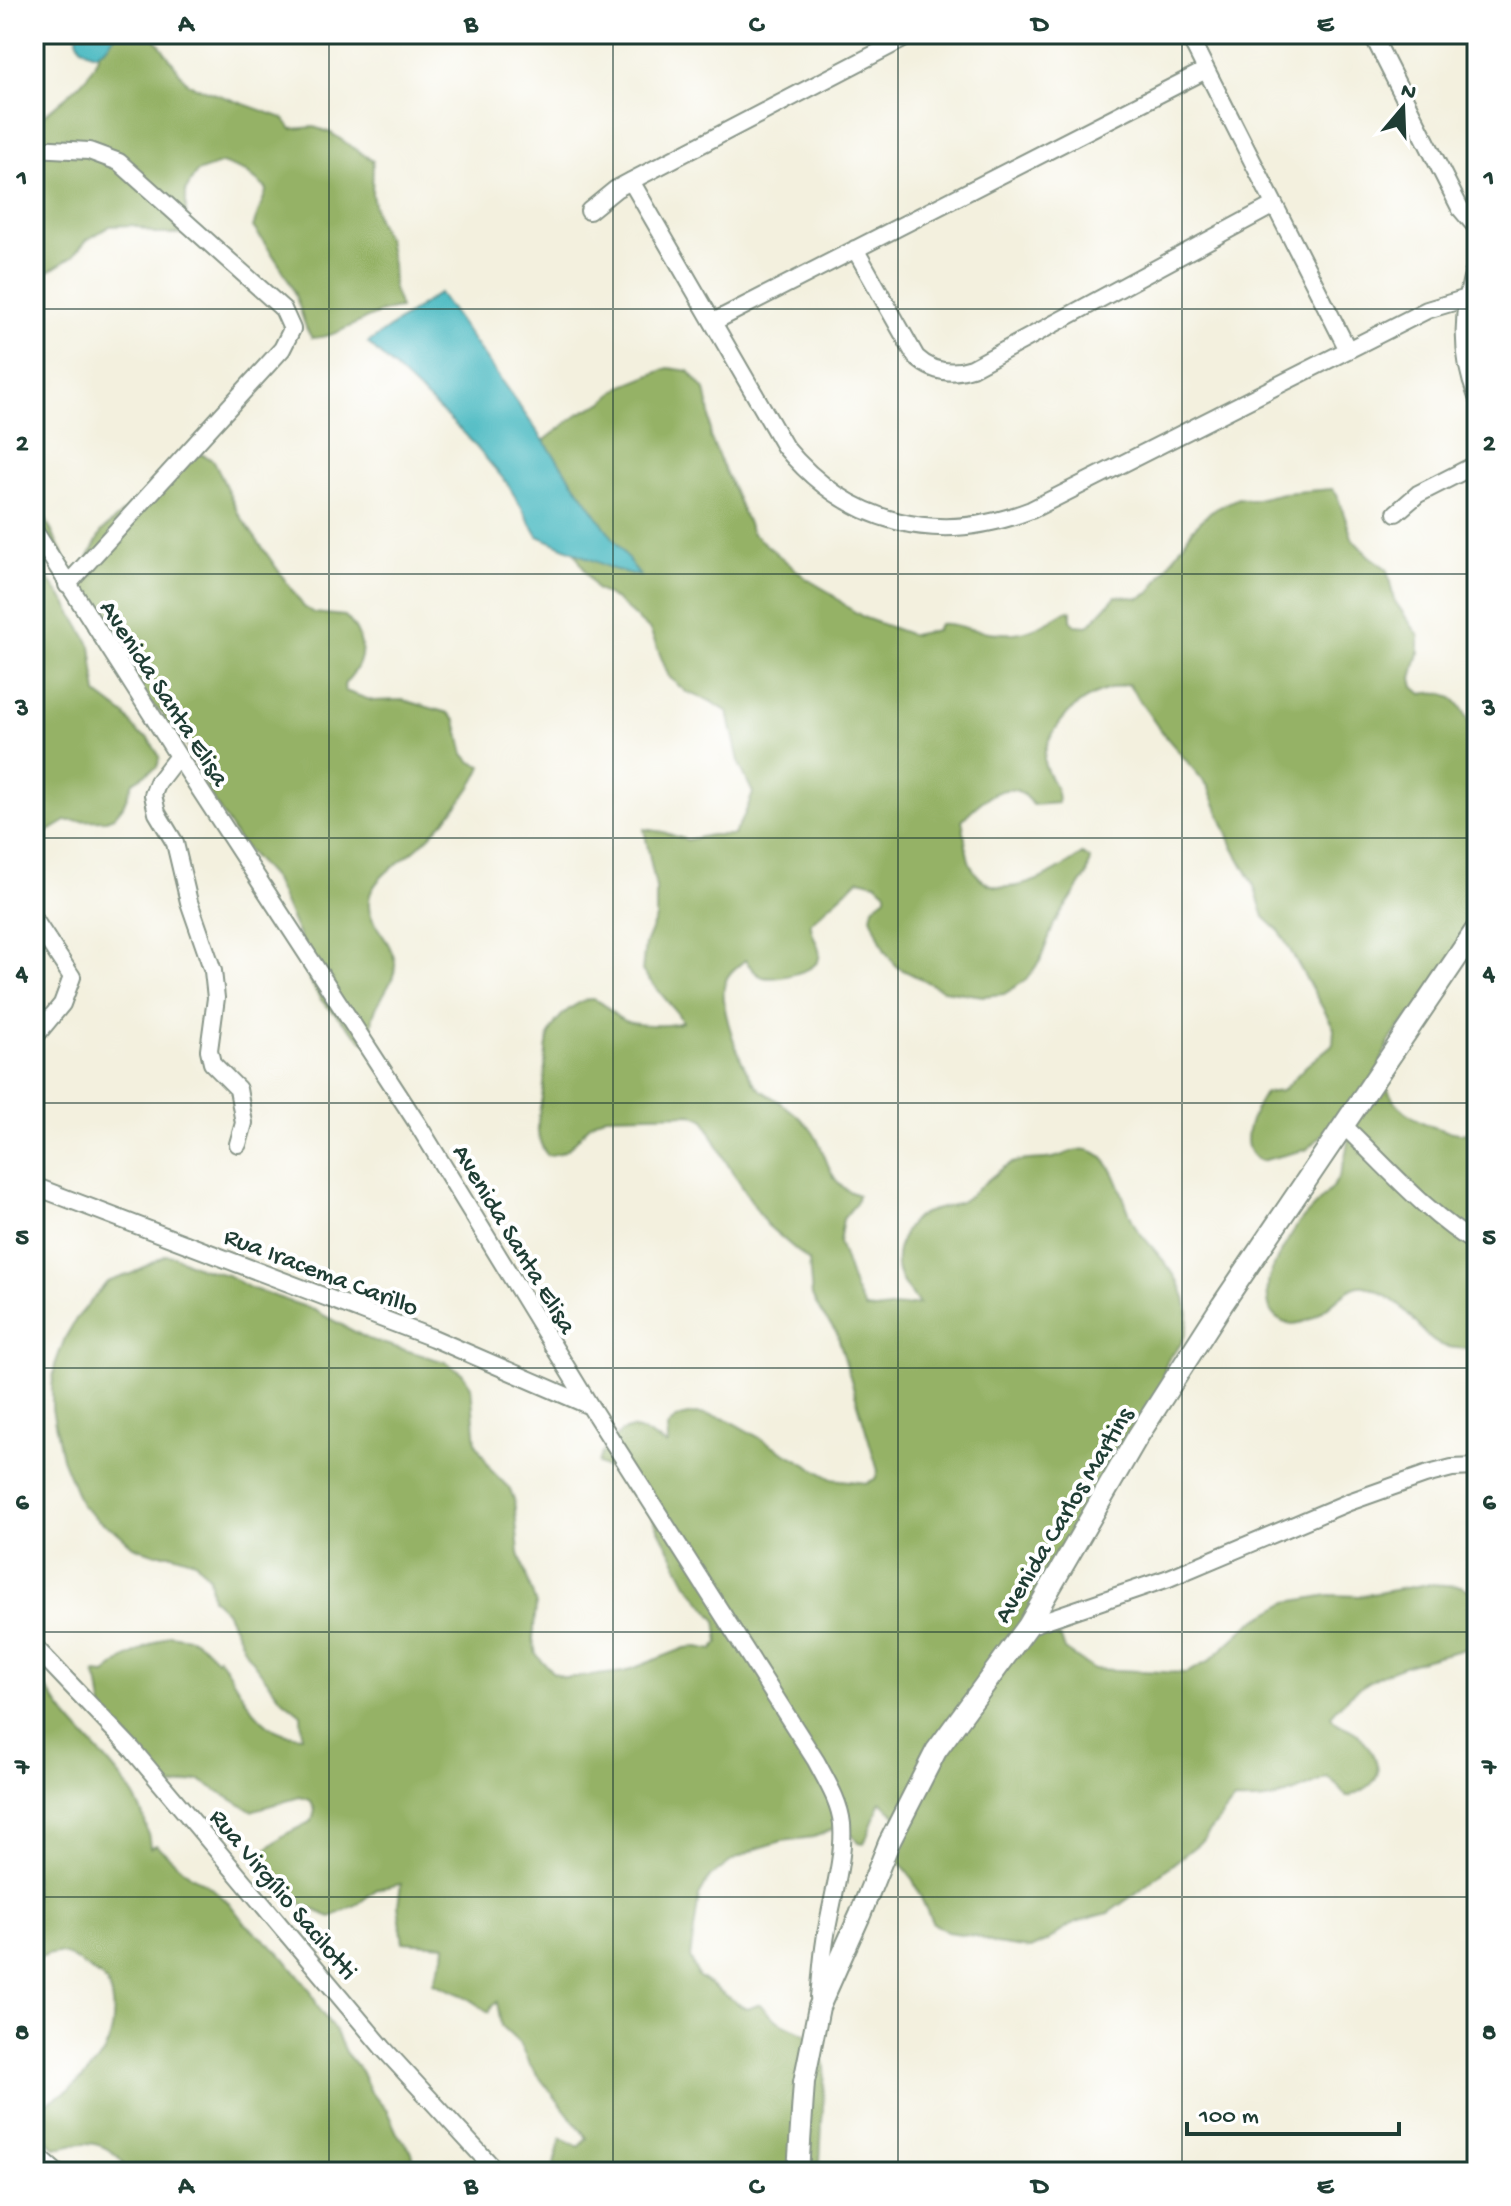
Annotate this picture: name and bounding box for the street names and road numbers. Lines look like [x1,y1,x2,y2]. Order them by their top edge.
street label: Avenida Santa Elisa [90,596,235,795]
street label: Avenida Santa Elisa [443,1140,582,1342]
street label: Rua Iracema Carillo [219,1223,422,1326]
street label: Avenida Carlos Martins [989,1401,1143,1630]
street label: Rua Virgílio Sacilotti [201,1804,362,1988]

